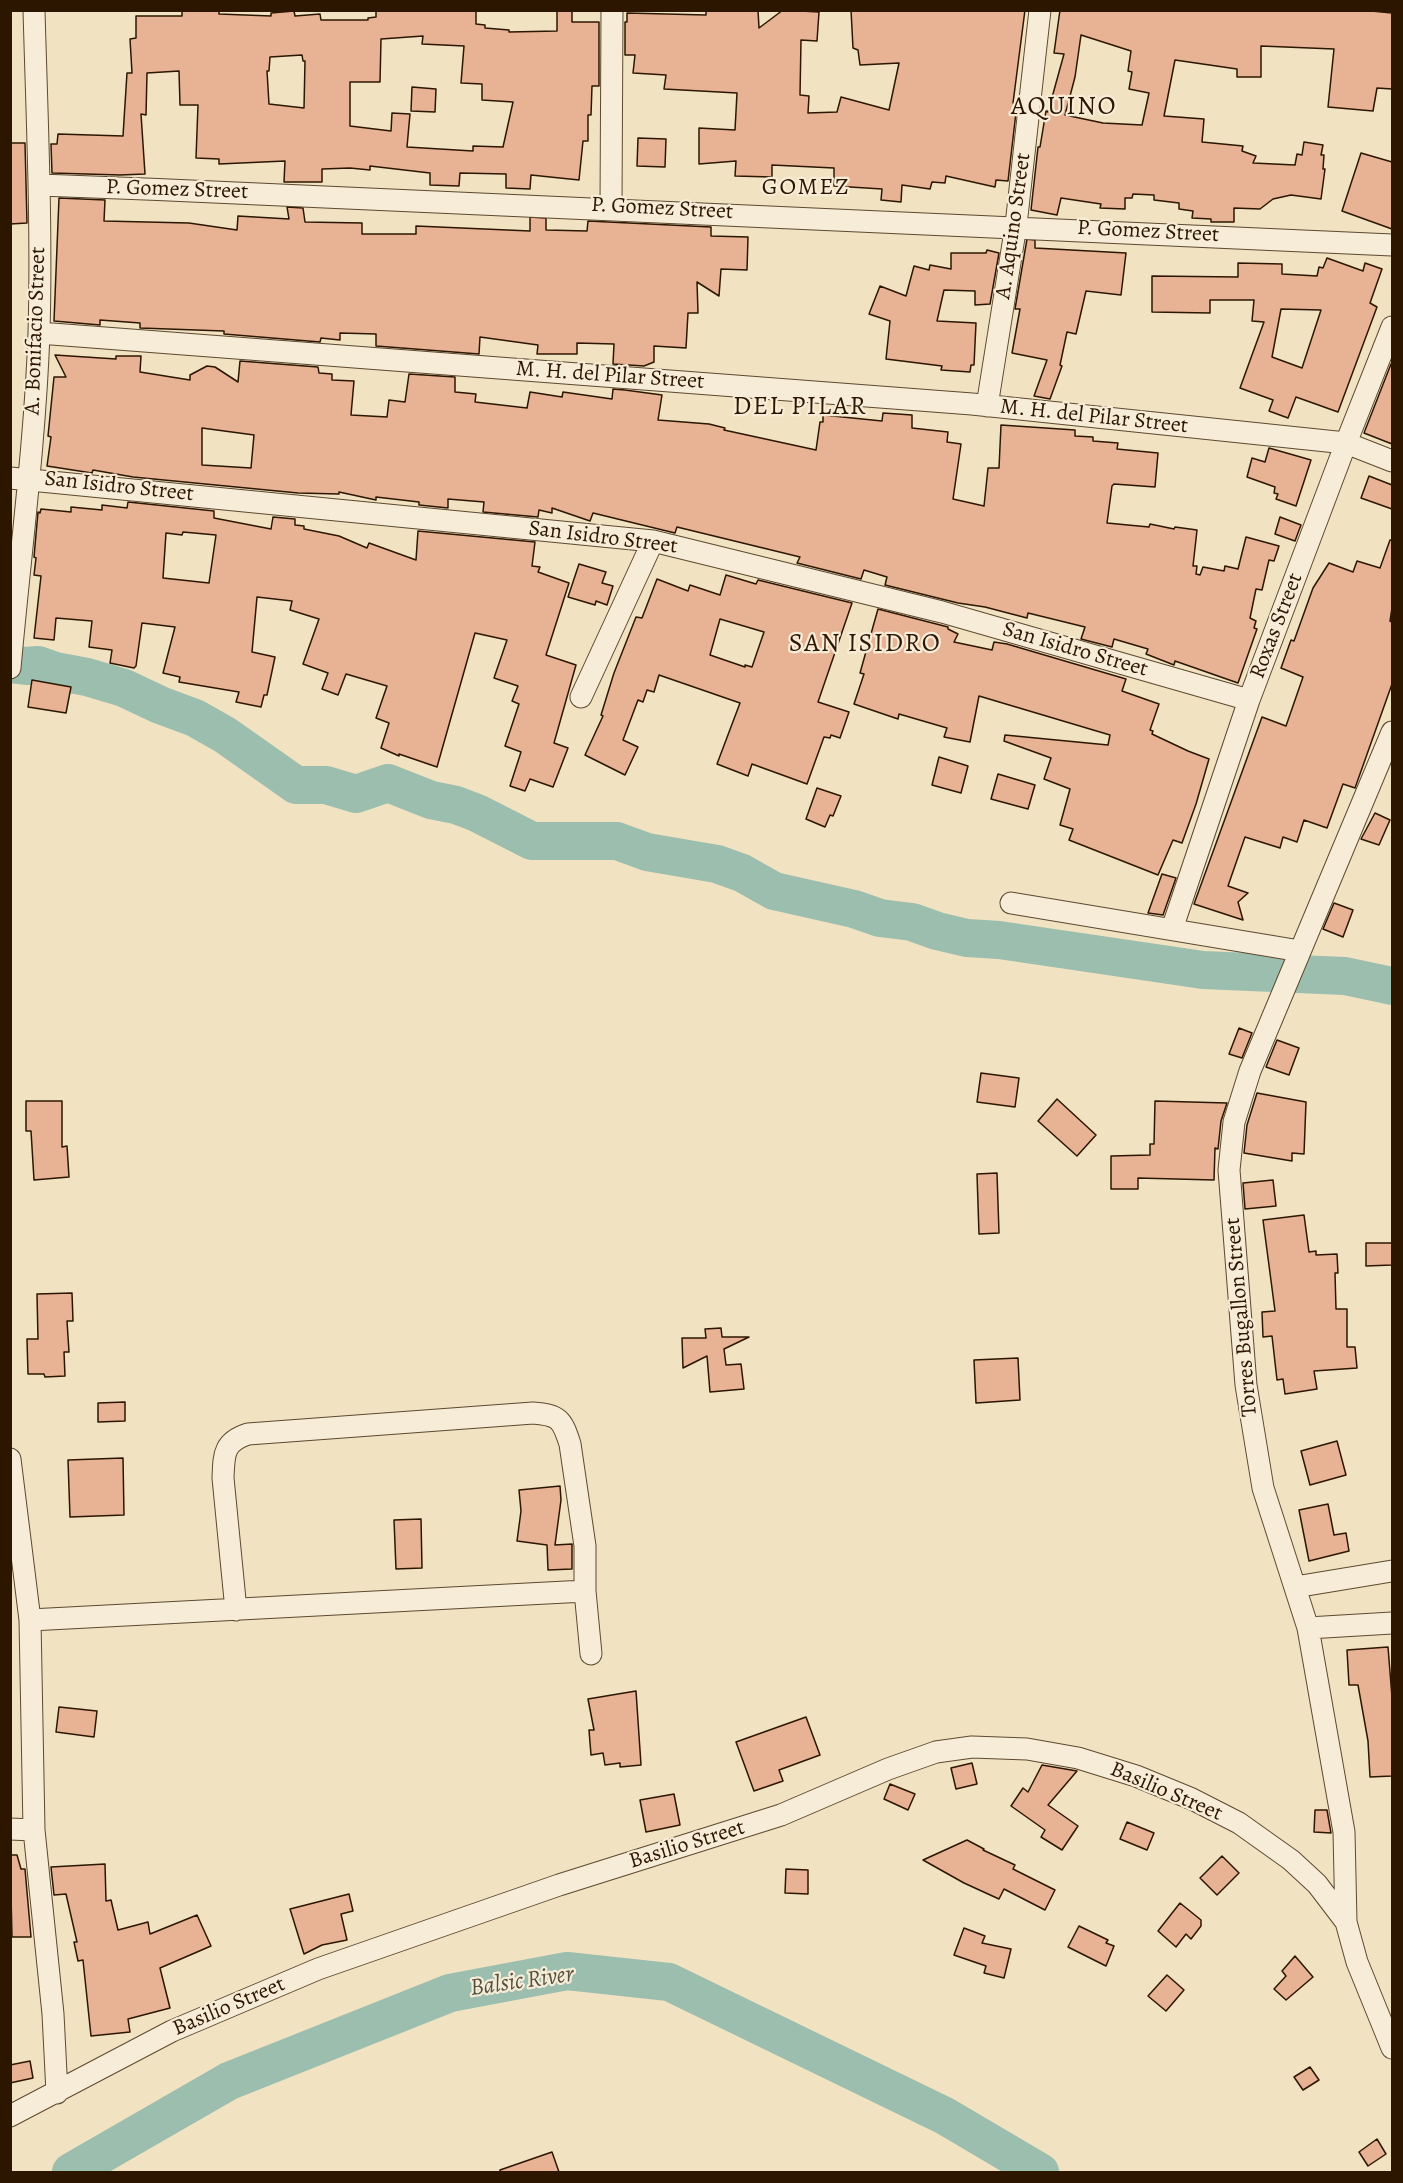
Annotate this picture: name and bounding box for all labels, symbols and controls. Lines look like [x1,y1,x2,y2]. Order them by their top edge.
district label: AQUINO [1011,92,1117,124]
street label: A. Aquino Street [991,151,1037,301]
street label: P. Gomez Street [105,174,249,206]
district label: GOMEZ [762,174,850,202]
street label: P. Gomez Street [590,192,734,226]
street label: P. Gomez Street [1076,215,1220,249]
street label: A. Bonifacio Street [20,246,52,416]
street label: M. H. del Pilar Street [515,356,705,396]
district label: DEL PILAR [733,392,867,424]
street label: M. H. del Pilar Street [999,394,1189,440]
street label: San Isidro Street [43,466,195,508]
street label: San Isidro Street [527,516,679,560]
street label: Roxas Street [1245,570,1309,682]
street label: San Isidro Street [999,617,1151,683]
district label: SAN ISIDRO [789,629,941,661]
street label: Torres Bugallon Street [1220,1216,1264,1418]
street label: Basilio Street [1106,1757,1226,1827]
street label: Basilio Street [626,1815,748,1875]
water label: Balsic River [468,1960,576,2004]
street label: Basilio Street [169,1972,289,2042]

